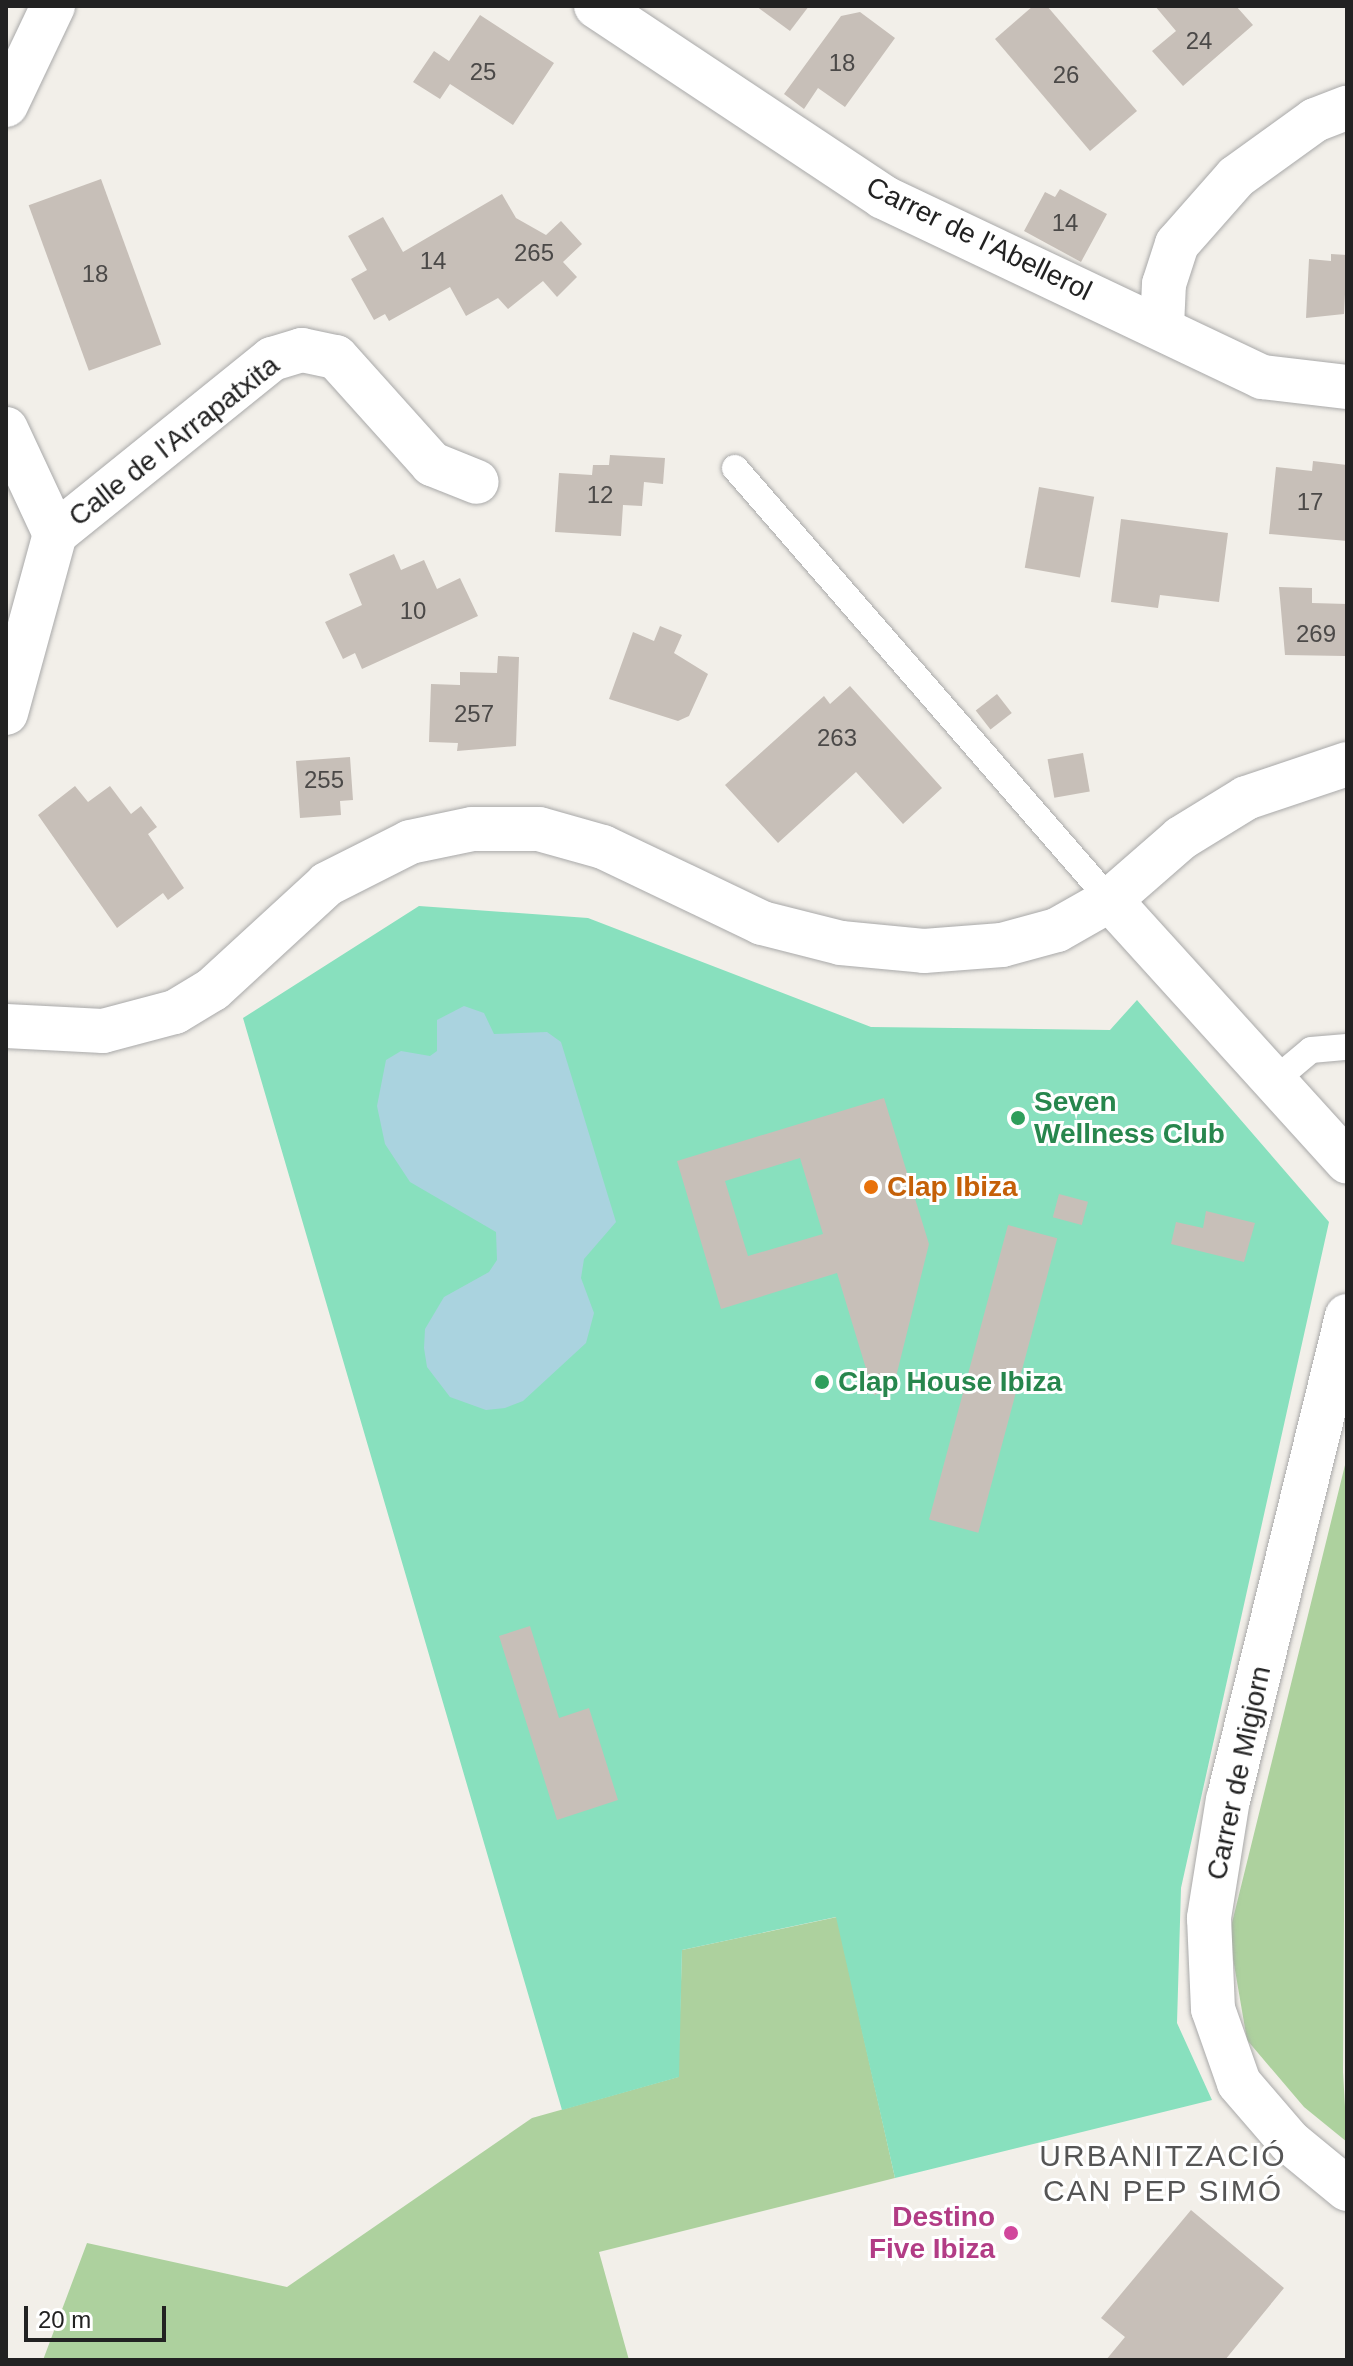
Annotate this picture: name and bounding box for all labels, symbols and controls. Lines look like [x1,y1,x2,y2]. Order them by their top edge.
house number: 24 [1186,27,1212,55]
house number: 18 [829,49,855,77]
house number: 25 [470,58,496,86]
house number: 26 [1053,61,1079,89]
street label: Carrer de l'Abellerol [861,170,1097,308]
house number: 14 [1052,209,1078,237]
house number: 265 [514,239,554,267]
house number: 14 [420,247,446,275]
house number: 18 [82,260,108,288]
street label: Calle de l'Arrapatxita [62,349,286,533]
house number: 12 [587,481,613,509]
house number: 17 [1297,488,1323,516]
house number: 10 [400,597,426,625]
house number: 269 [1296,620,1336,648]
house number: 257 [454,700,494,728]
house number: 263 [817,724,857,752]
house number: 255 [304,766,344,794]
place label: Seven Wellness Club [1034,1085,1225,1151]
marker: Seven Wellness Club [1009,1109,1027,1127]
place label: Clap Ibiza [887,1170,1018,1204]
marker: Clap Ibiza [862,1178,880,1196]
place label: Clap House Ibiza [838,1365,1062,1399]
marker: Clap House Ibiza [813,1373,831,1391]
street label: Carrer de Migjorn [1200,1663,1278,1883]
district label: URBANITZACIÓ CAN PEP SIMÓ [1039,2138,1287,2208]
place label: Destino Five Ibiza [869,2200,995,2266]
marker: Destino Five Ibiza [1002,2224,1020,2242]
scale bar [28,2290,170,2340]
text: 20 m [38,2306,91,2333]

